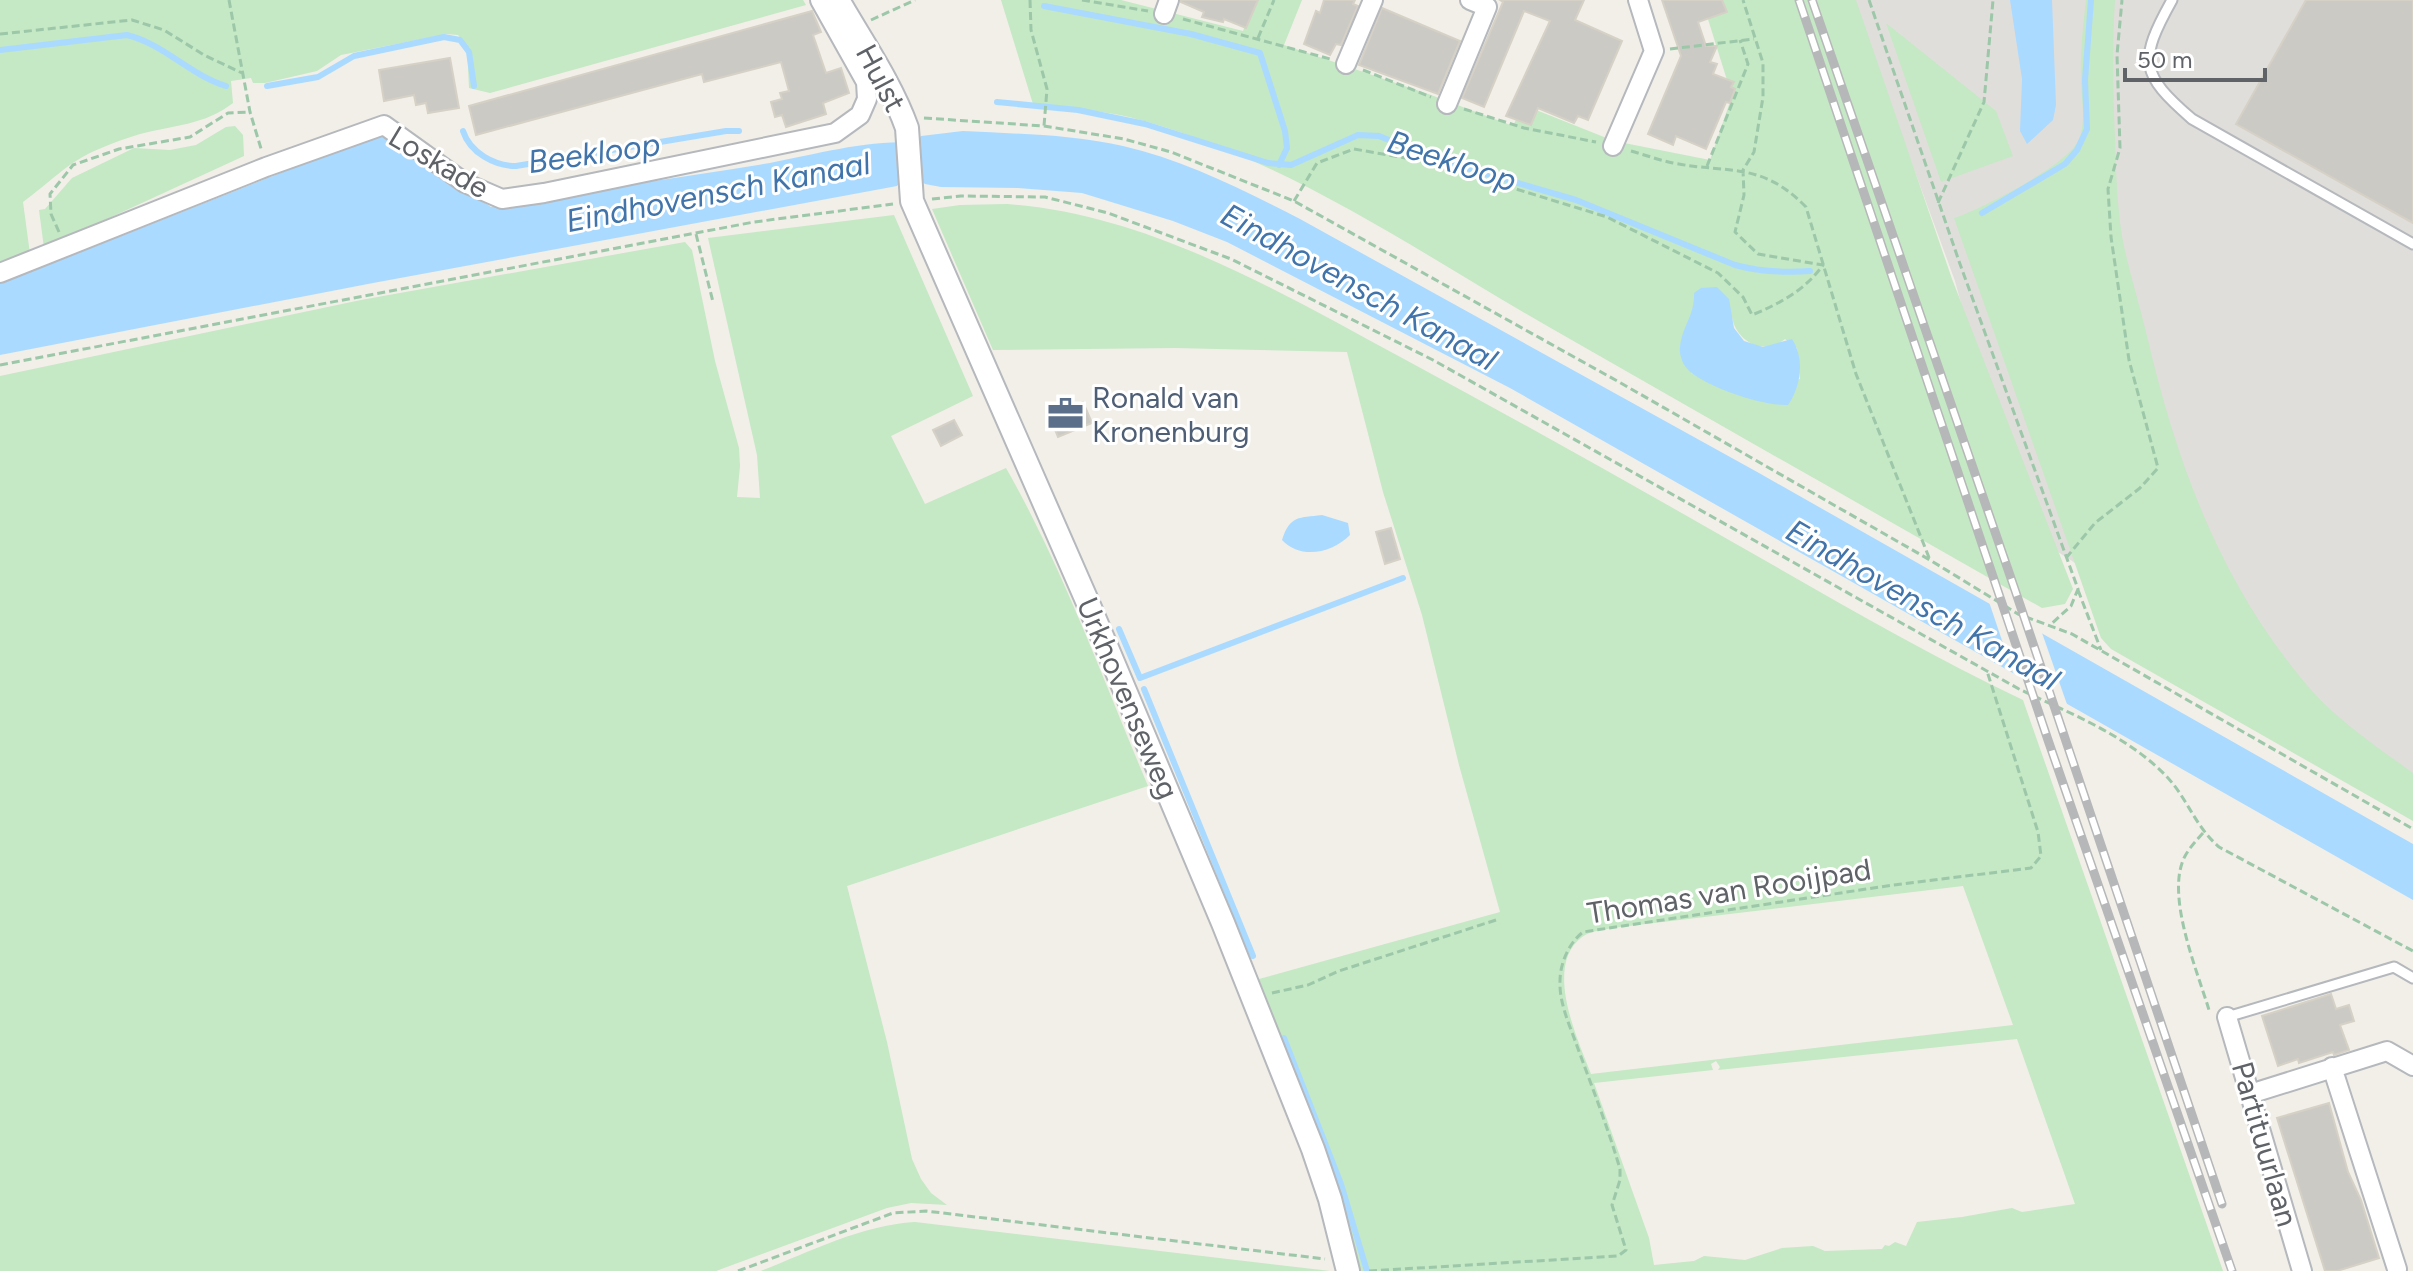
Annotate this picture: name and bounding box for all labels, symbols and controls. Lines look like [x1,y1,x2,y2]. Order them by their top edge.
scale bar [2125,32,2265,82]
street label: Hulst [848,38,914,118]
text: 50 m [2137,45,2193,74]
street label: Loskade [382,118,496,206]
water label: Beekloop [1383,122,1521,200]
water label: Beekloop [525,125,663,181]
water label: Eindhovensch Kanaal [562,144,874,240]
water label: Eindhovensch Kanaal [1214,195,1504,379]
place label: Ronald van Kronenburg [1092,379,1250,450]
office icon: Ronald van Kronenburg [1047,395,1085,433]
water label: Eindhovensch Kanaal [1779,511,2067,699]
street label: Urkhovenseweg [1069,592,1187,804]
street label: Thomas van Rooijpad [1584,850,1874,932]
street label: Partituurlaan [2224,1057,2306,1231]

